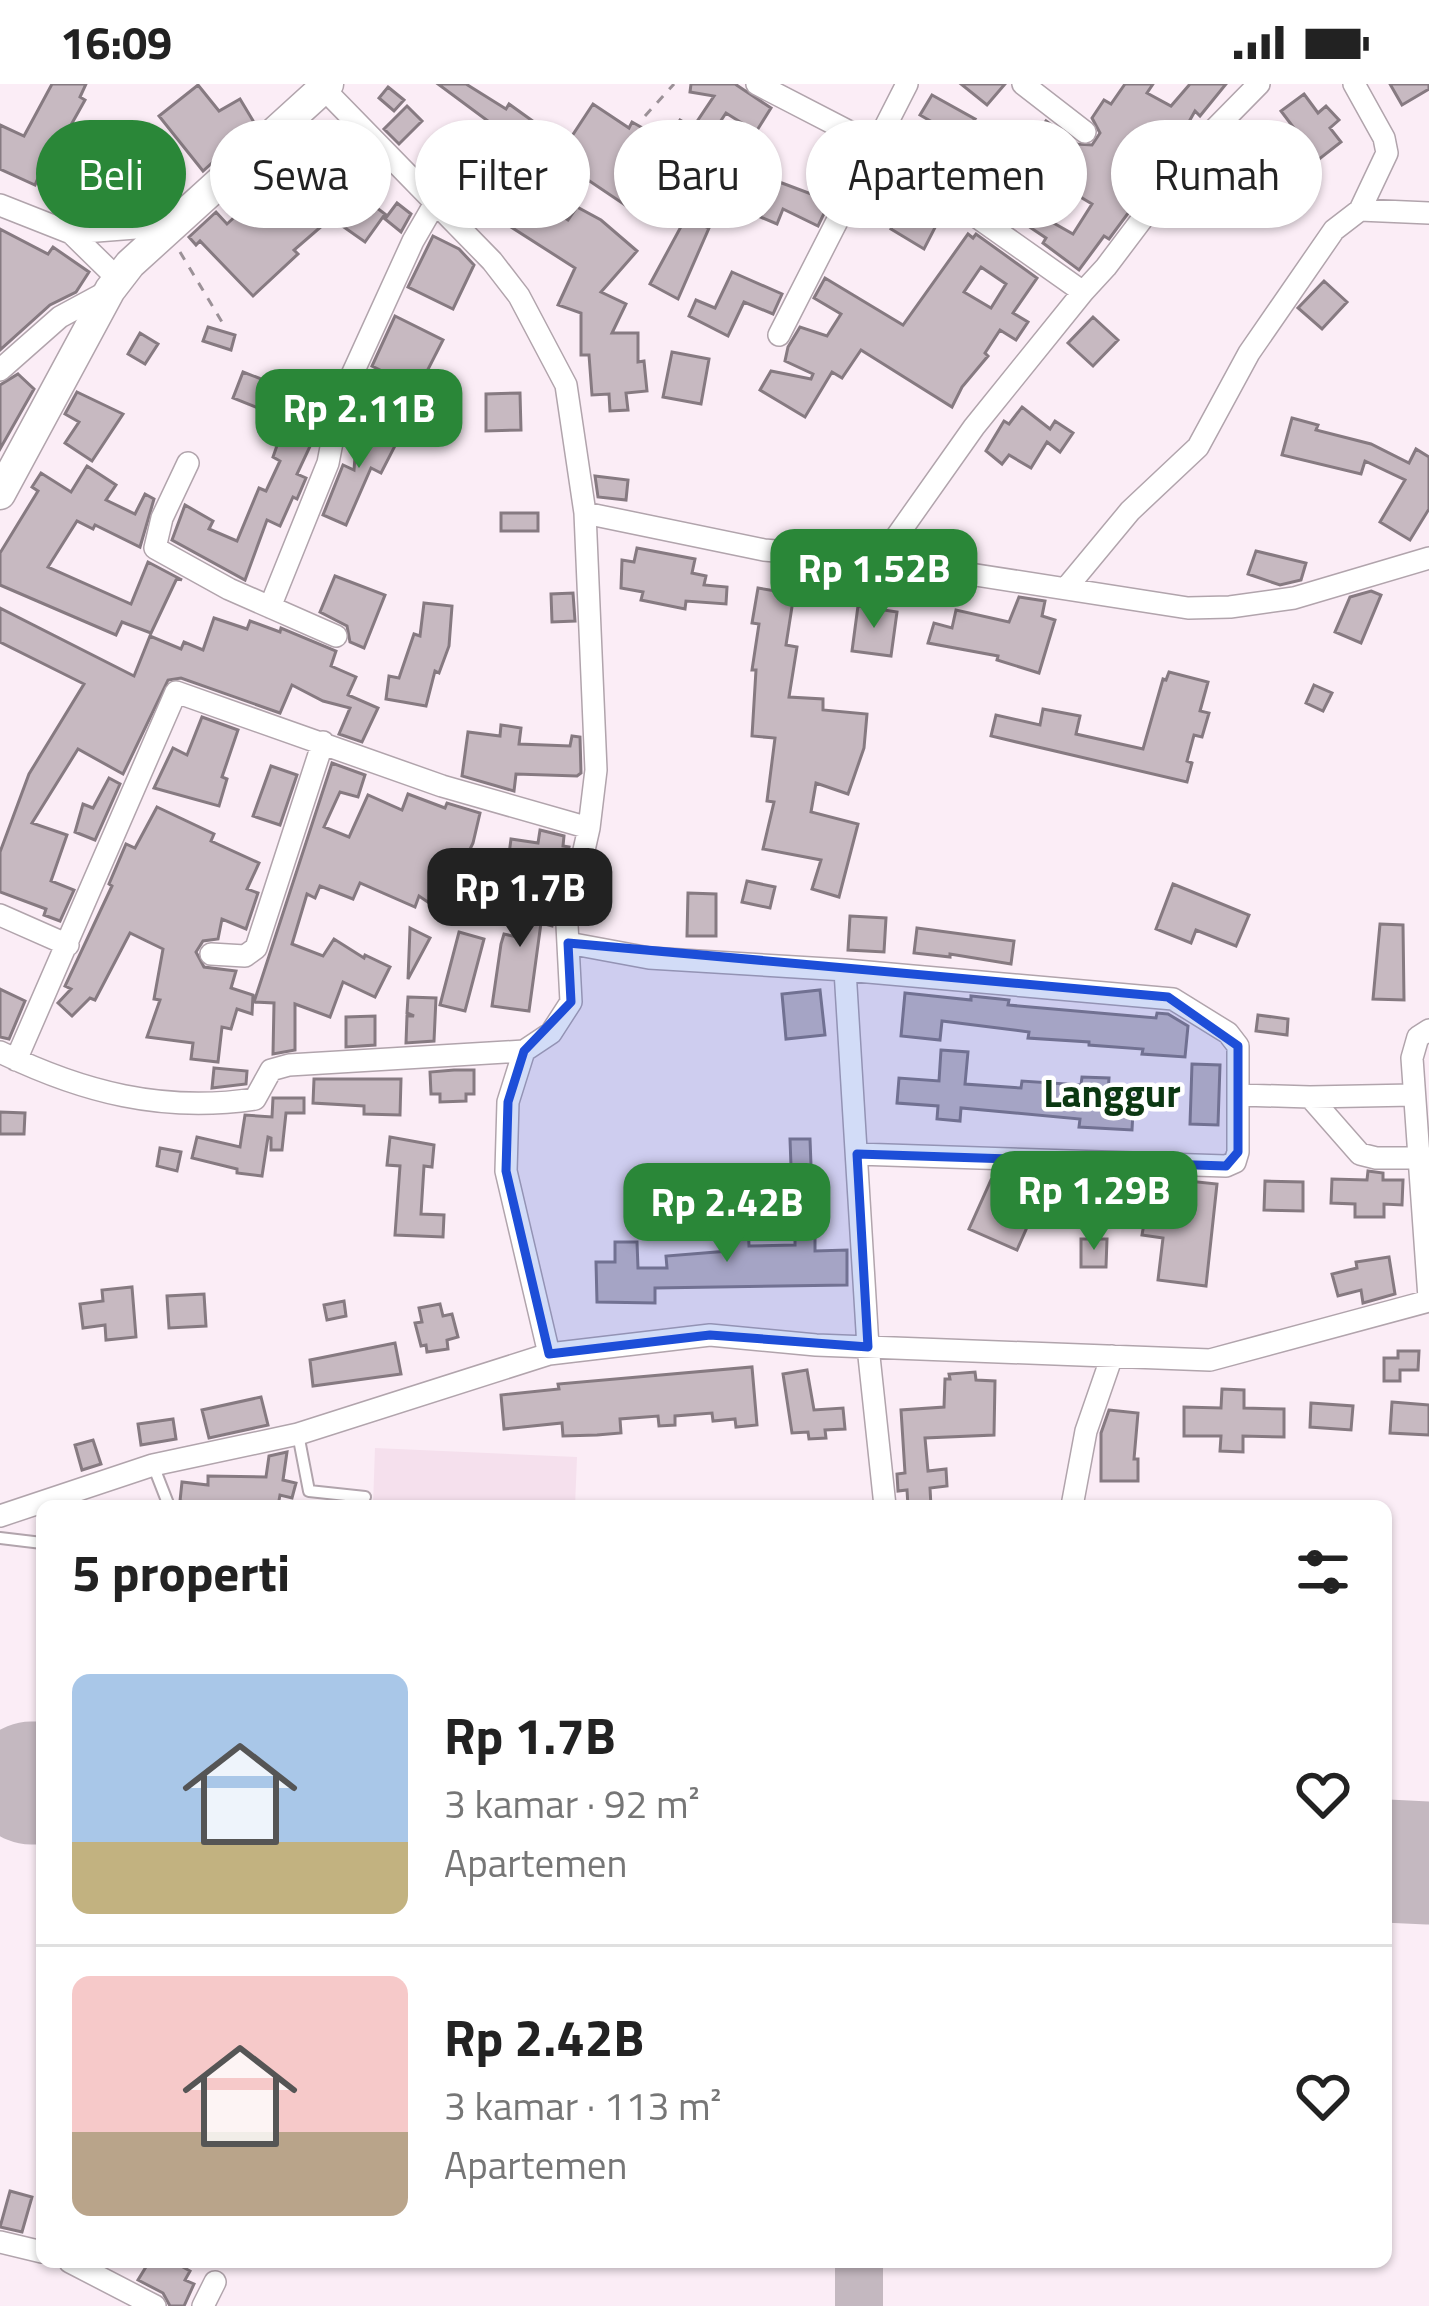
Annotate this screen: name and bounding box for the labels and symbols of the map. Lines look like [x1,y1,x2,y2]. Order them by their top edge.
pin: Rp 2.11B [235,369,483,471]
pin: Rp 1.52B [750,529,998,631]
pin: Rp 1.7B [409,848,631,950]
district label: Langgur [1043,1063,1181,1122]
pin: Rp 1.29B [970,1151,1218,1253]
pin: Rp 2.42B [603,1163,851,1265]

